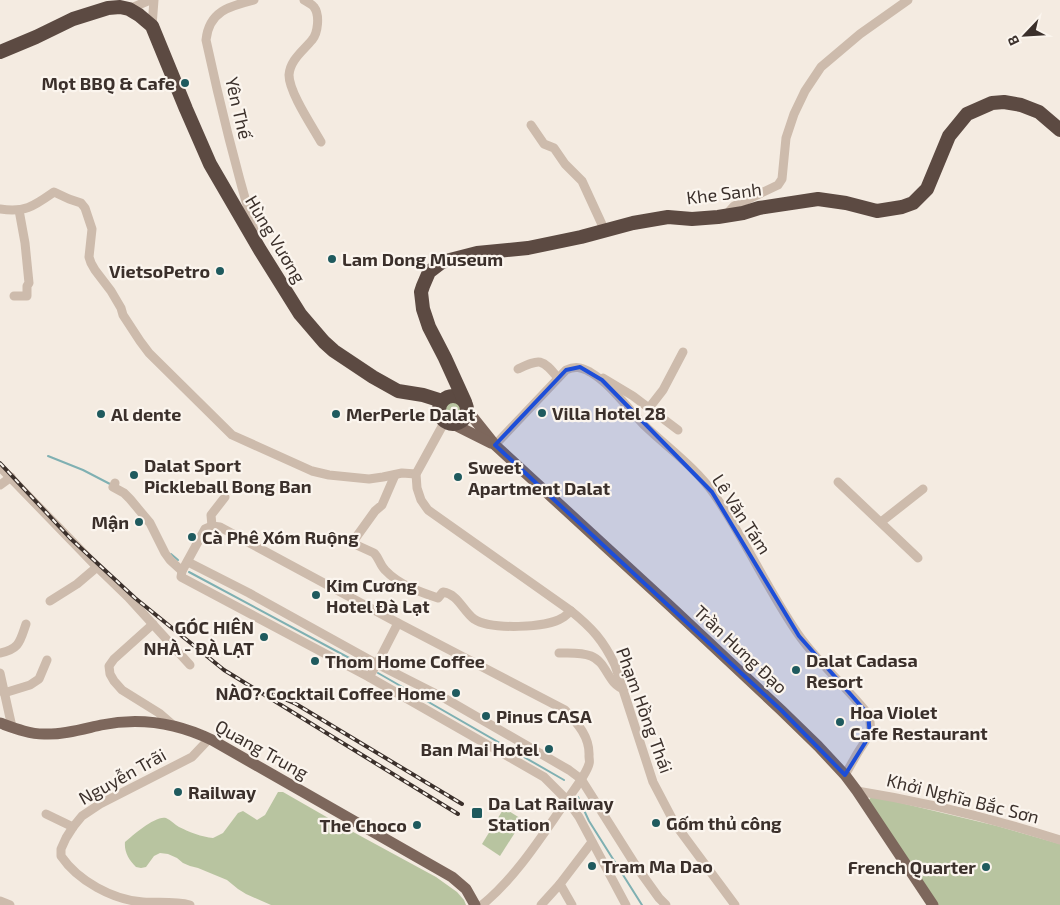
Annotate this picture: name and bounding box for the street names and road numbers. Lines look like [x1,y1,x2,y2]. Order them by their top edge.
street label: Yên Thế [221,75,257,142]
street label: Khe Sanh [685,177,763,209]
street label: Hùng Vương [241,191,311,287]
street label: Lê Văn Tám [708,470,776,558]
street label: Trần Hưng Đạo [690,600,792,698]
street label: Phạm Hồng Thái [612,644,678,776]
street label: Quang Trung [212,714,312,784]
street label: Nguyễn Trãi [74,743,170,809]
street label: Khởi Nghĩa Bắc Sơn [884,768,1042,828]

